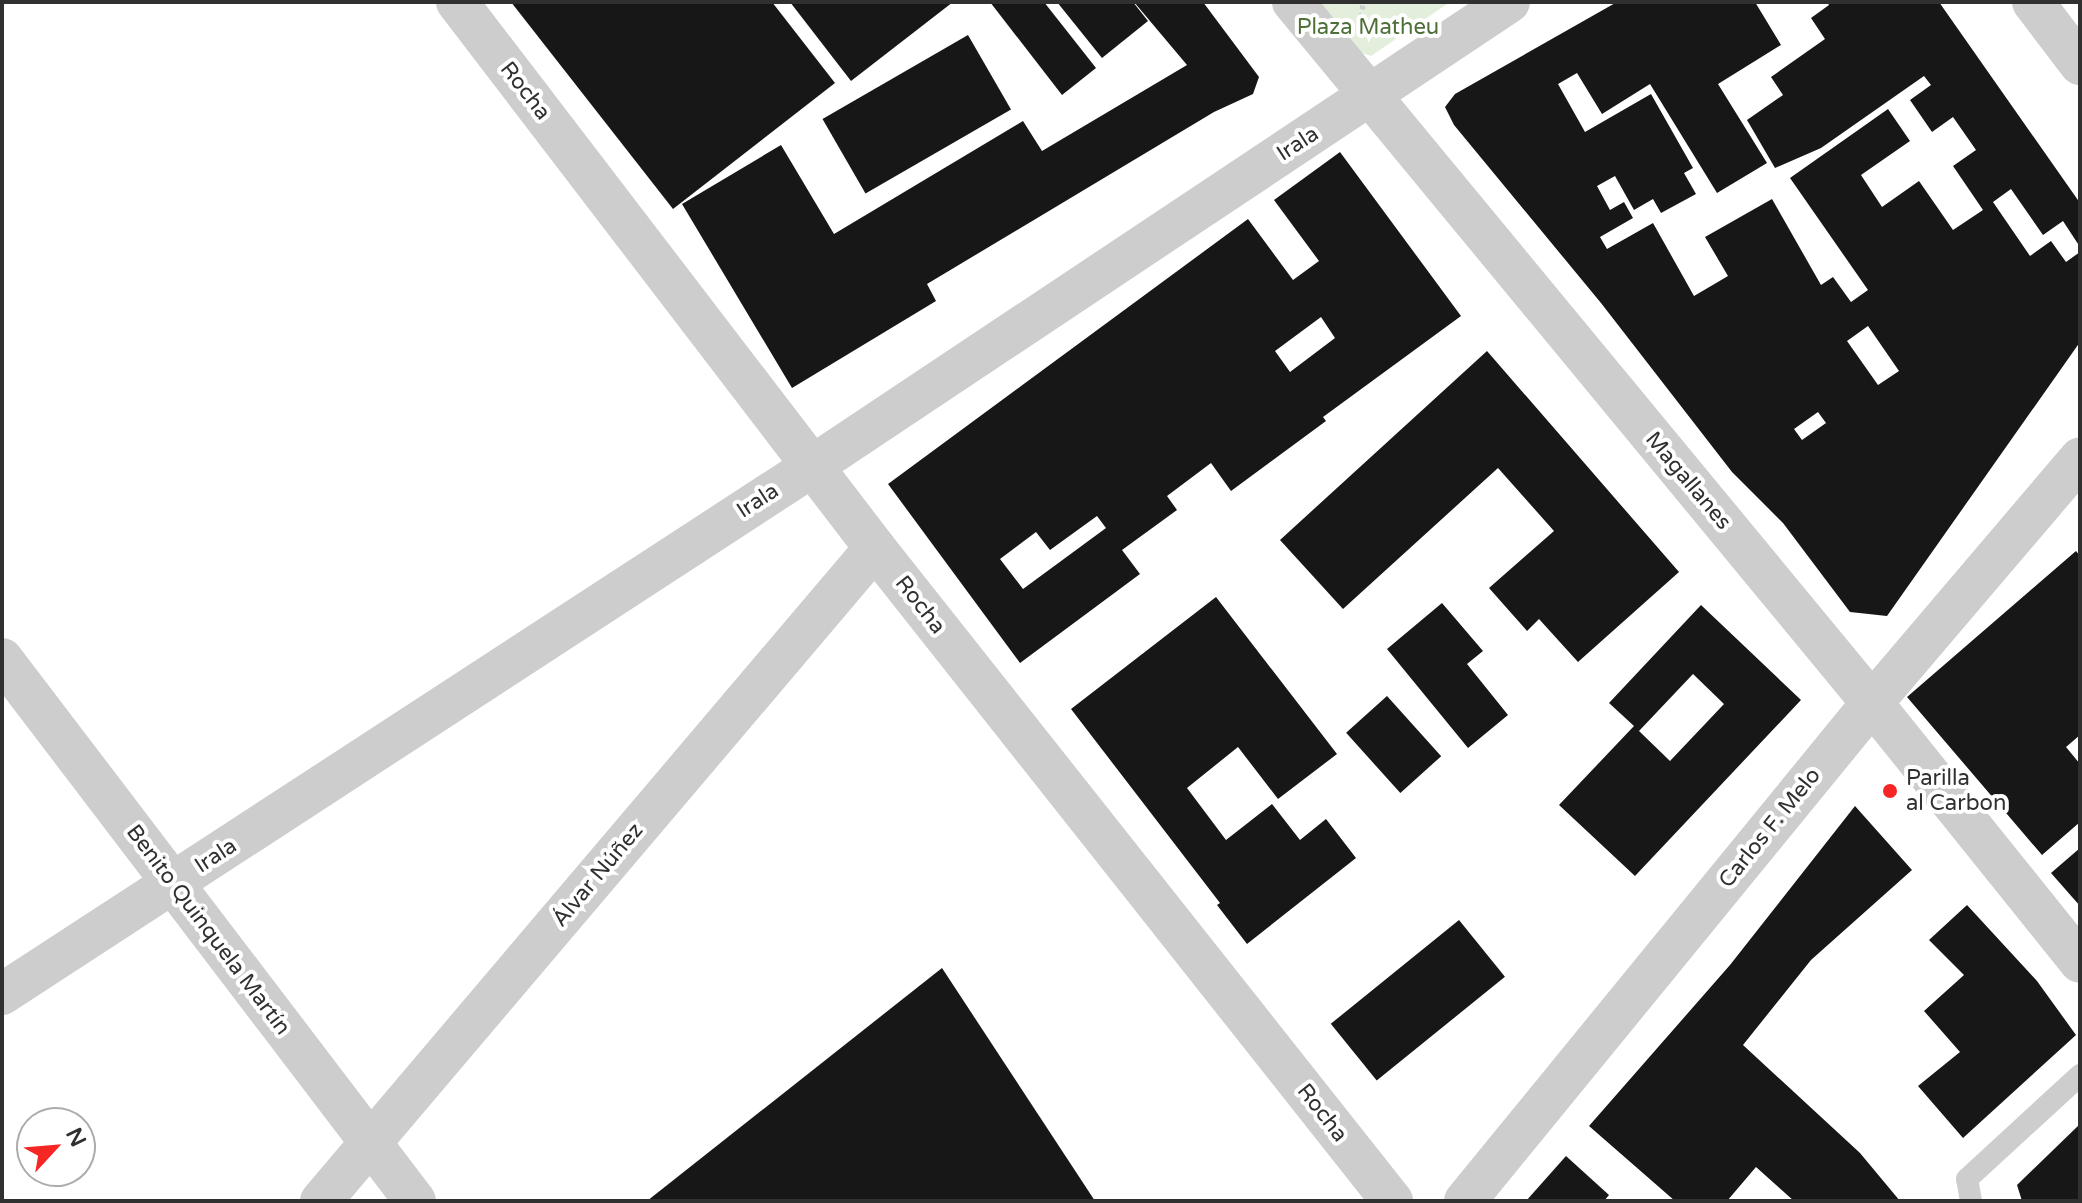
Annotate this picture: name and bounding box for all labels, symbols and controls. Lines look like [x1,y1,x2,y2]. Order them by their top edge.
park label: Plaza Matheu [1297,15,1439,41]
street label: Rocha [494,57,556,125]
street label: Irala [1272,121,1324,167]
street label: Magallanes [1639,427,1737,535]
street label: Irala [732,478,784,524]
street label: Rocha [889,571,951,639]
street label: Carlos F. Melo [1714,763,1826,893]
place label: Parilla al Carbon [1906,765,2006,816]
marker: Parilla al Carbon [1881,782,1899,800]
street label: Álvar Núñez [547,818,649,932]
street label: Benito Quinquela Martín [120,820,296,1040]
street label: Irala [190,833,242,879]
street label: Rocha [1291,1079,1353,1147]
north arrow [16,1107,96,1187]
text: N [60,1124,91,1151]

